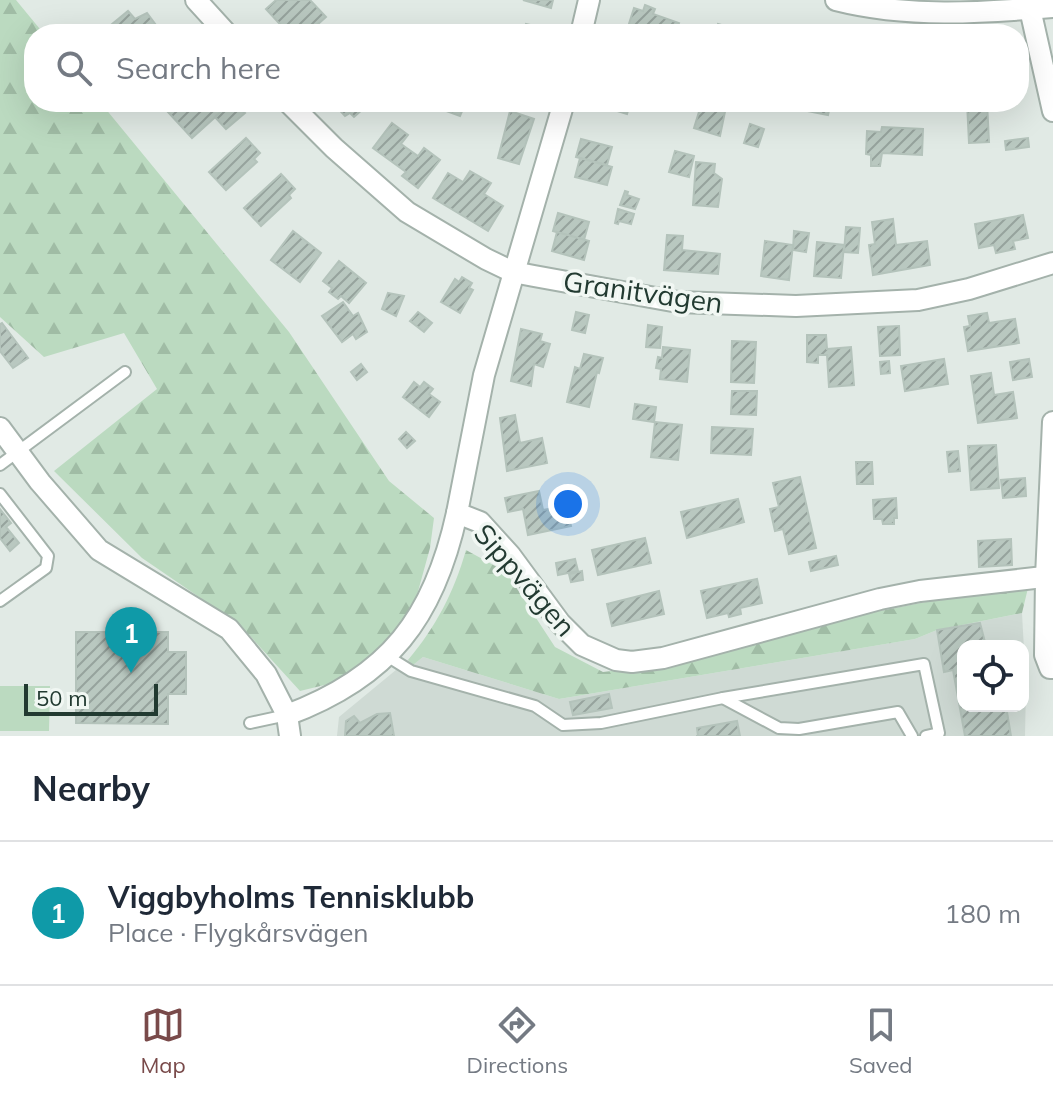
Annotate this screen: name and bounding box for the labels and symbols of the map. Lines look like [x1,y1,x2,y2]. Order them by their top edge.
street label: Granitvägen [561,263,725,320]
your location [548,484,588,524]
street label: Sippvägen [467,516,584,643]
pin: 1 [105,607,157,673]
scale bar [24,680,158,716]

